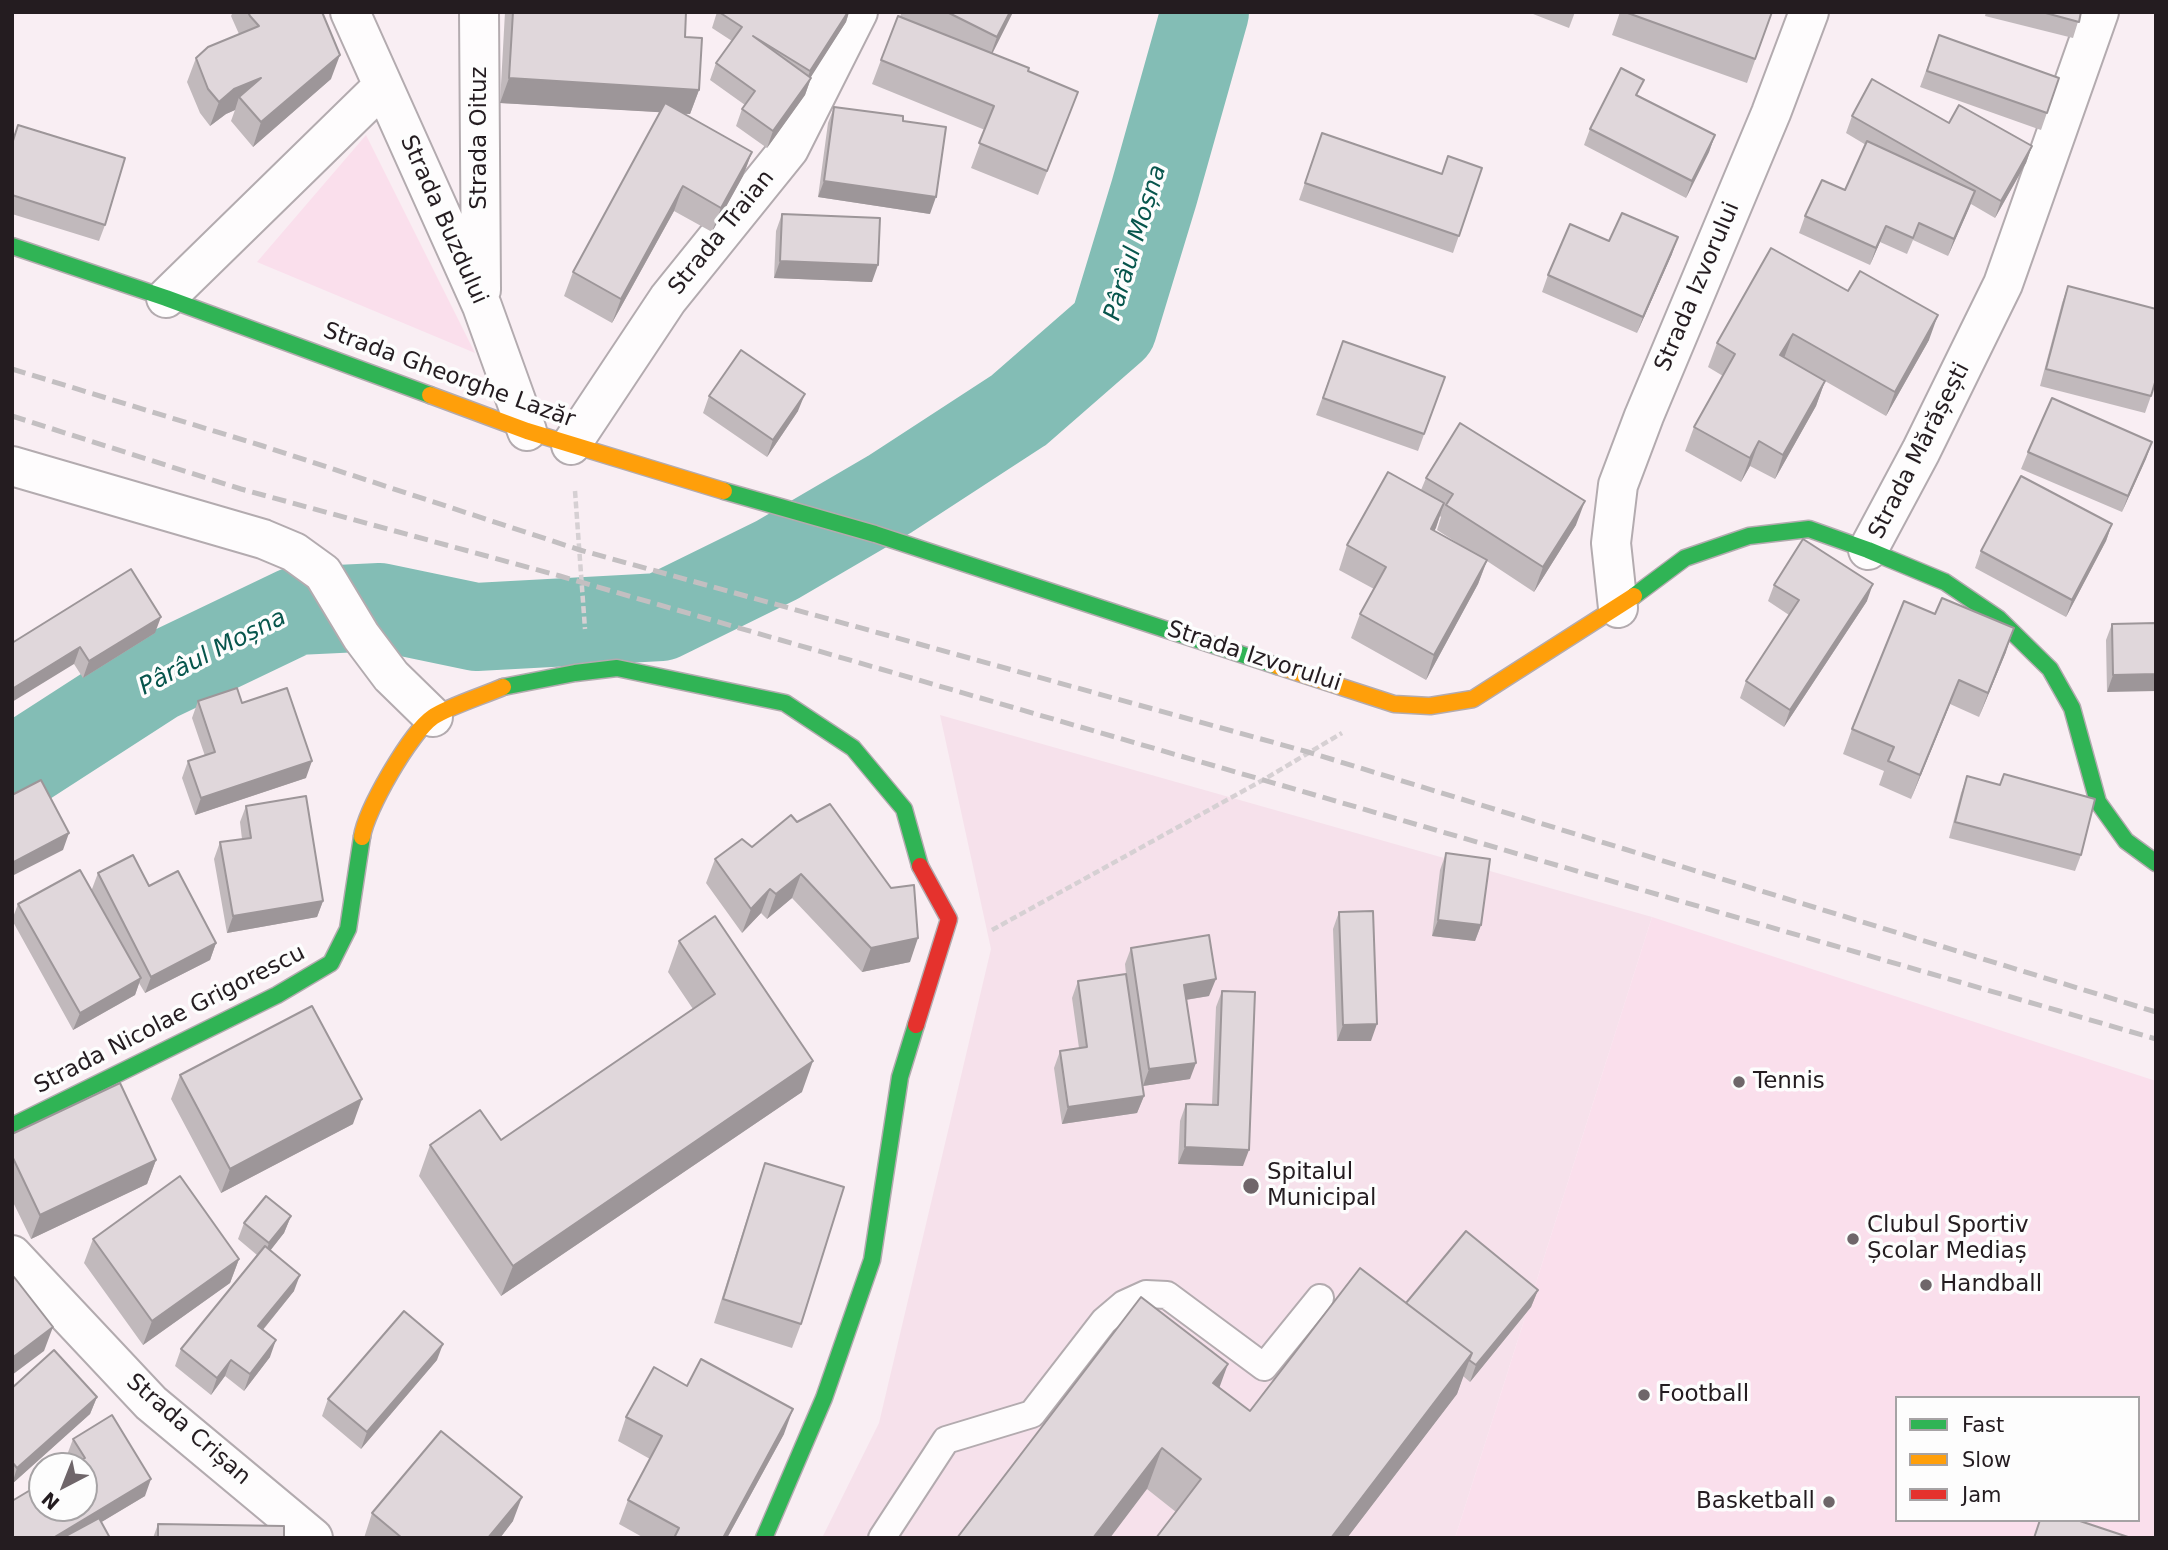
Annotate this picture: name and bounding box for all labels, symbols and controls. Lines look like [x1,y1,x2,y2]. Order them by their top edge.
street label: Strada Oituz [466,66,494,210]
street label: Strada Buzdului [393,131,493,309]
water label: Pârâul Moșna [1099,162,1173,324]
street label: Strada Traian [663,165,781,301]
street label: Strada Izvorului [1650,198,1746,376]
street label: Strada Gheorghe Lazăr [319,318,579,434]
street label: Strada Mărășești [1864,358,1976,544]
water label: Pârâul Moșna [135,604,291,702]
street label: Strada Izvorului [1164,616,1344,698]
street label: Strada Nicolae Grigorescu [30,940,310,1100]
place label: Tennis [1753,1068,1825,1096]
marker: Tennis [1731,1074,1747,1090]
place label: Spitalul Municipal [1267,1159,1377,1213]
marker: Spitalul Municipal [1241,1176,1261,1196]
place label: Clubul Sportiv Școlar Mediaș [1867,1212,2029,1266]
marker: Clubul Sportiv Școlar Mediaș [1845,1231,1861,1247]
place label: Handball [1940,1271,2042,1299]
marker: Handball [1918,1277,1934,1293]
street label: Strada Crișan [120,1369,256,1491]
place label: Football [1658,1381,1749,1409]
marker: Football [1636,1387,1652,1403]
legend [1895,1396,2140,1522]
text: Fast [1962,1413,2004,1437]
text: Slow [1962,1448,2011,1472]
north arrow [28,1452,98,1522]
text: Jam [1962,1483,2002,1507]
text: N [37,1488,64,1515]
place label: Basketball [1696,1488,1815,1516]
marker: Basketball [1821,1494,1837,1510]

